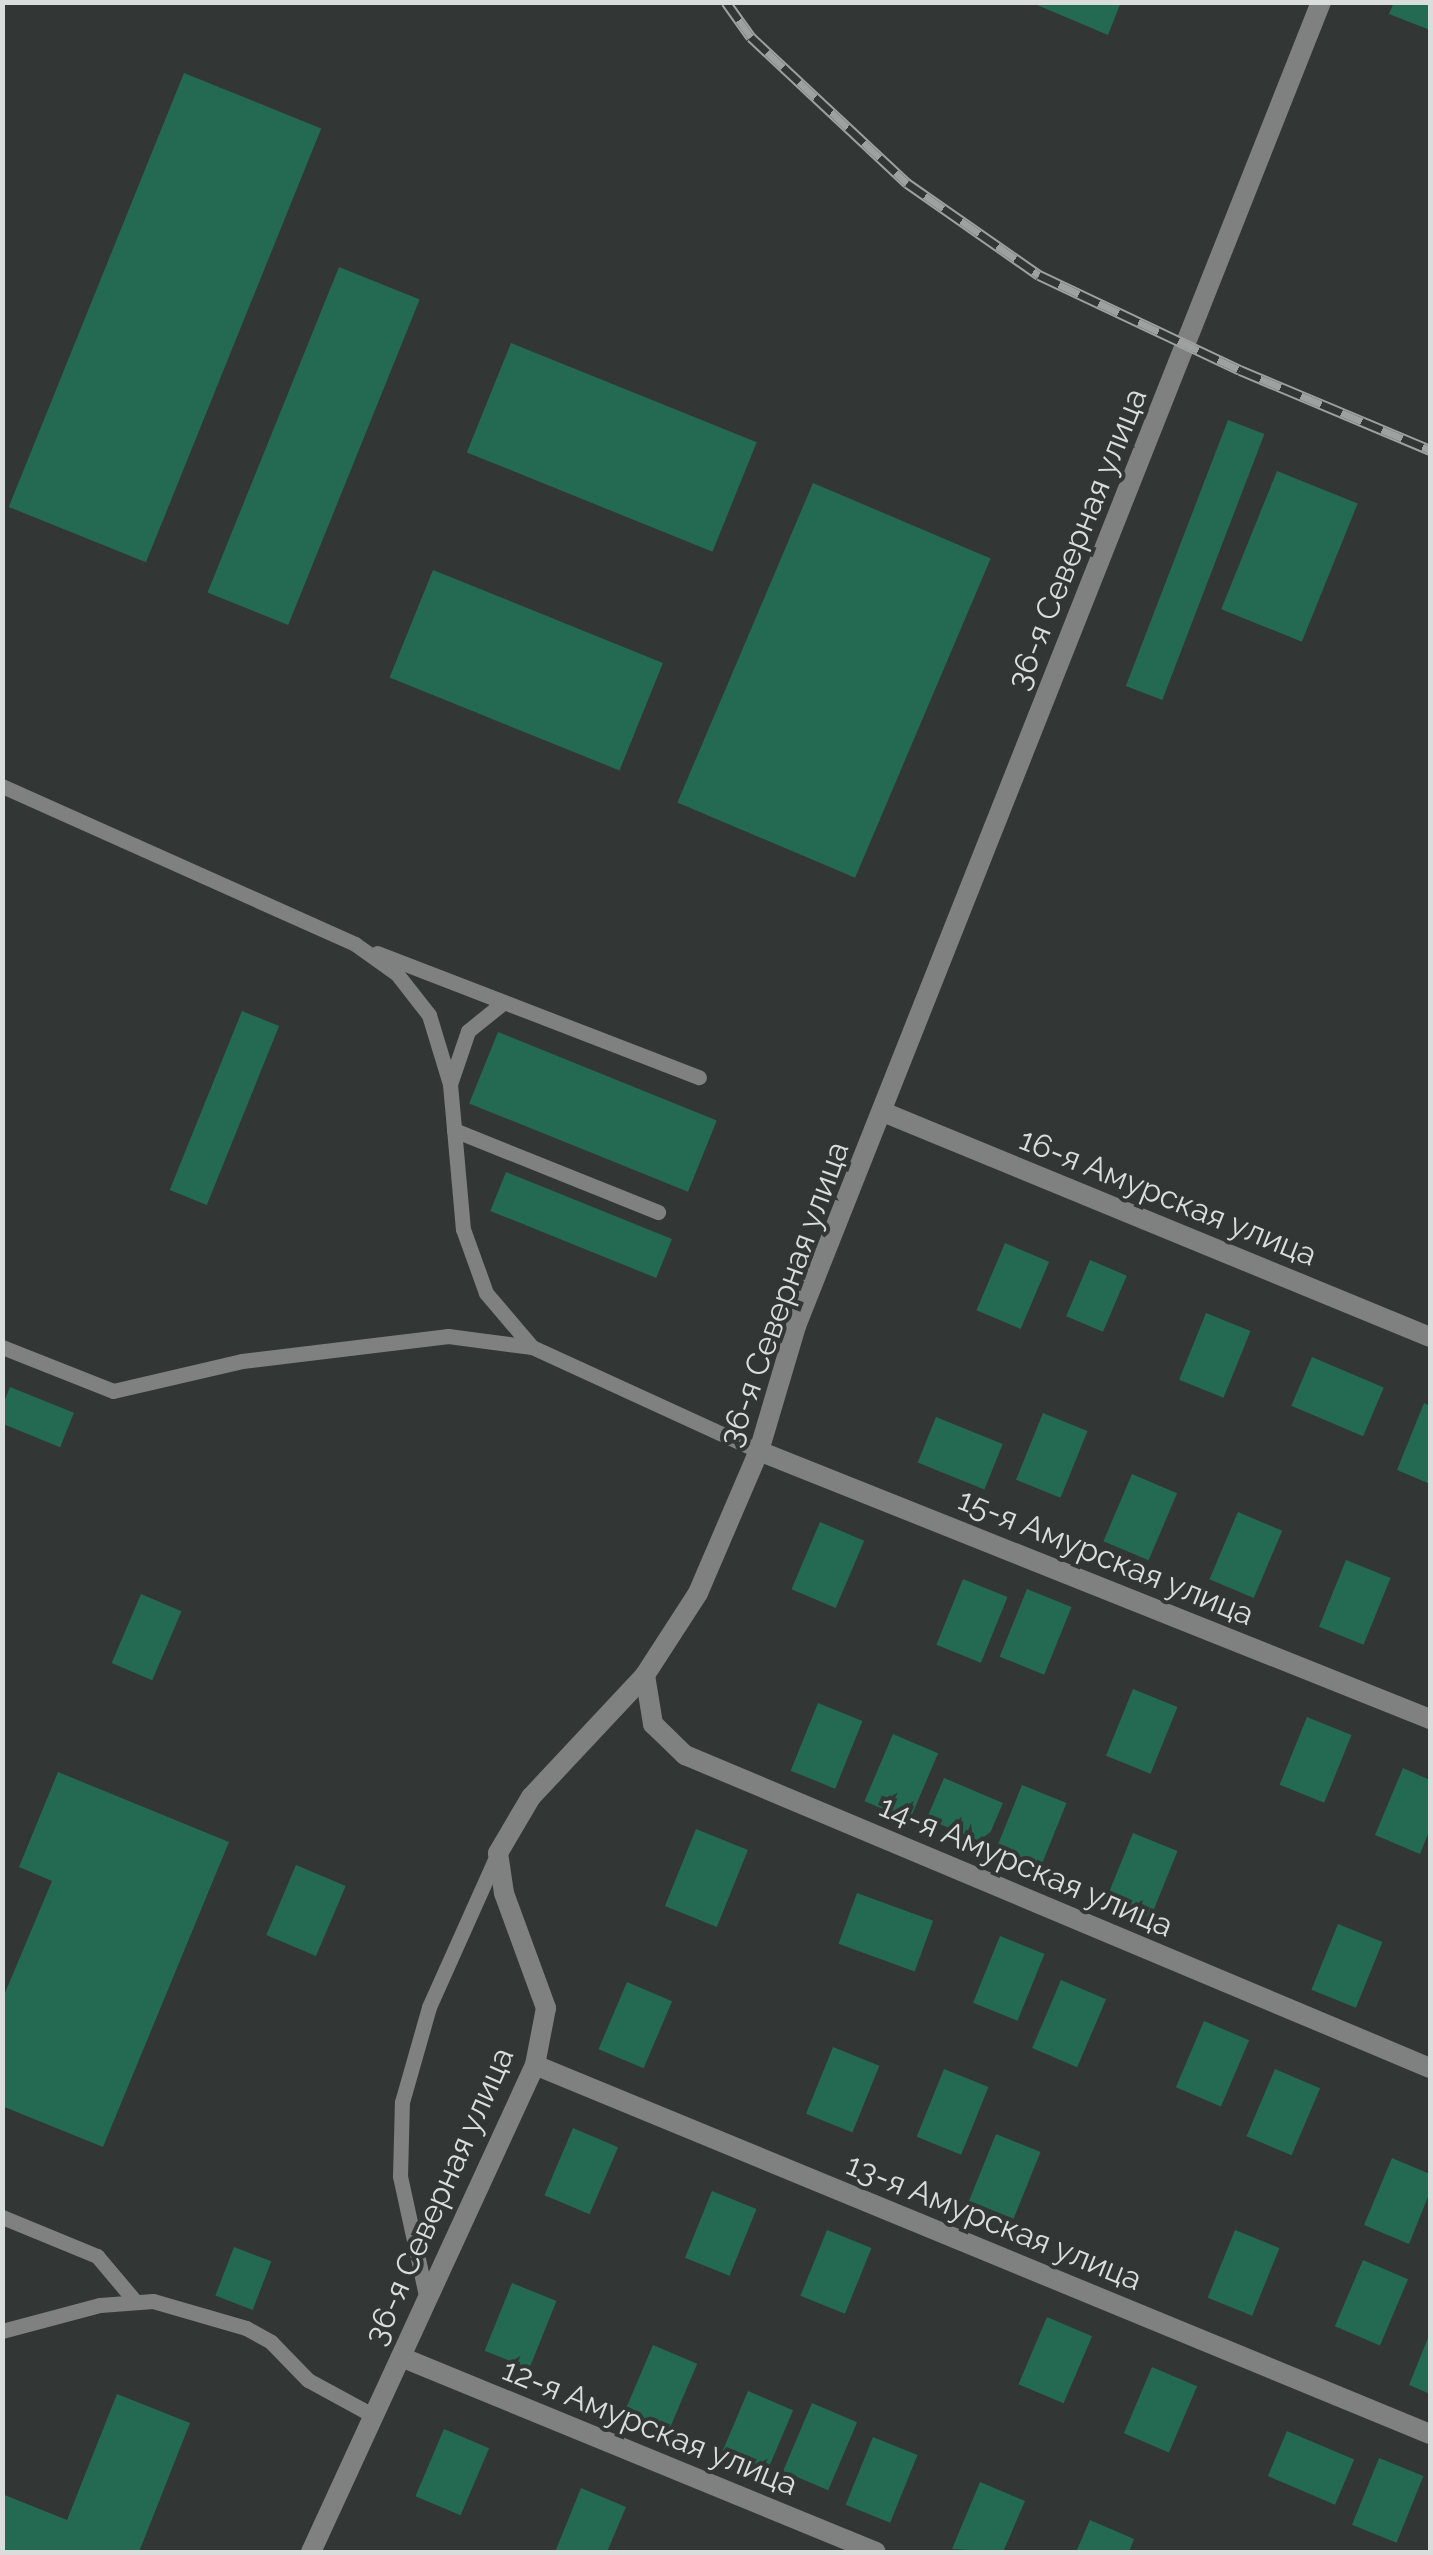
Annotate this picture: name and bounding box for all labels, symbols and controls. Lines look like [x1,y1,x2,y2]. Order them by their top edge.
street label: 36-я Северная улица [999,382,1155,696]
street label: 16-я Амурская улица [1013,1119,1323,1275]
street label: 36-я Северная улица [711,1136,857,1452]
street label: 15-я Амурская улица [952,1480,1260,1634]
street label: 14-я Амурская улица [872,1786,1180,1946]
street label: 36-я Северная улица [356,2041,522,2351]
street label: 13-я Амурская улица [840,2145,1148,2299]
street label: 12-я Амурская улица [496,2350,804,2504]

